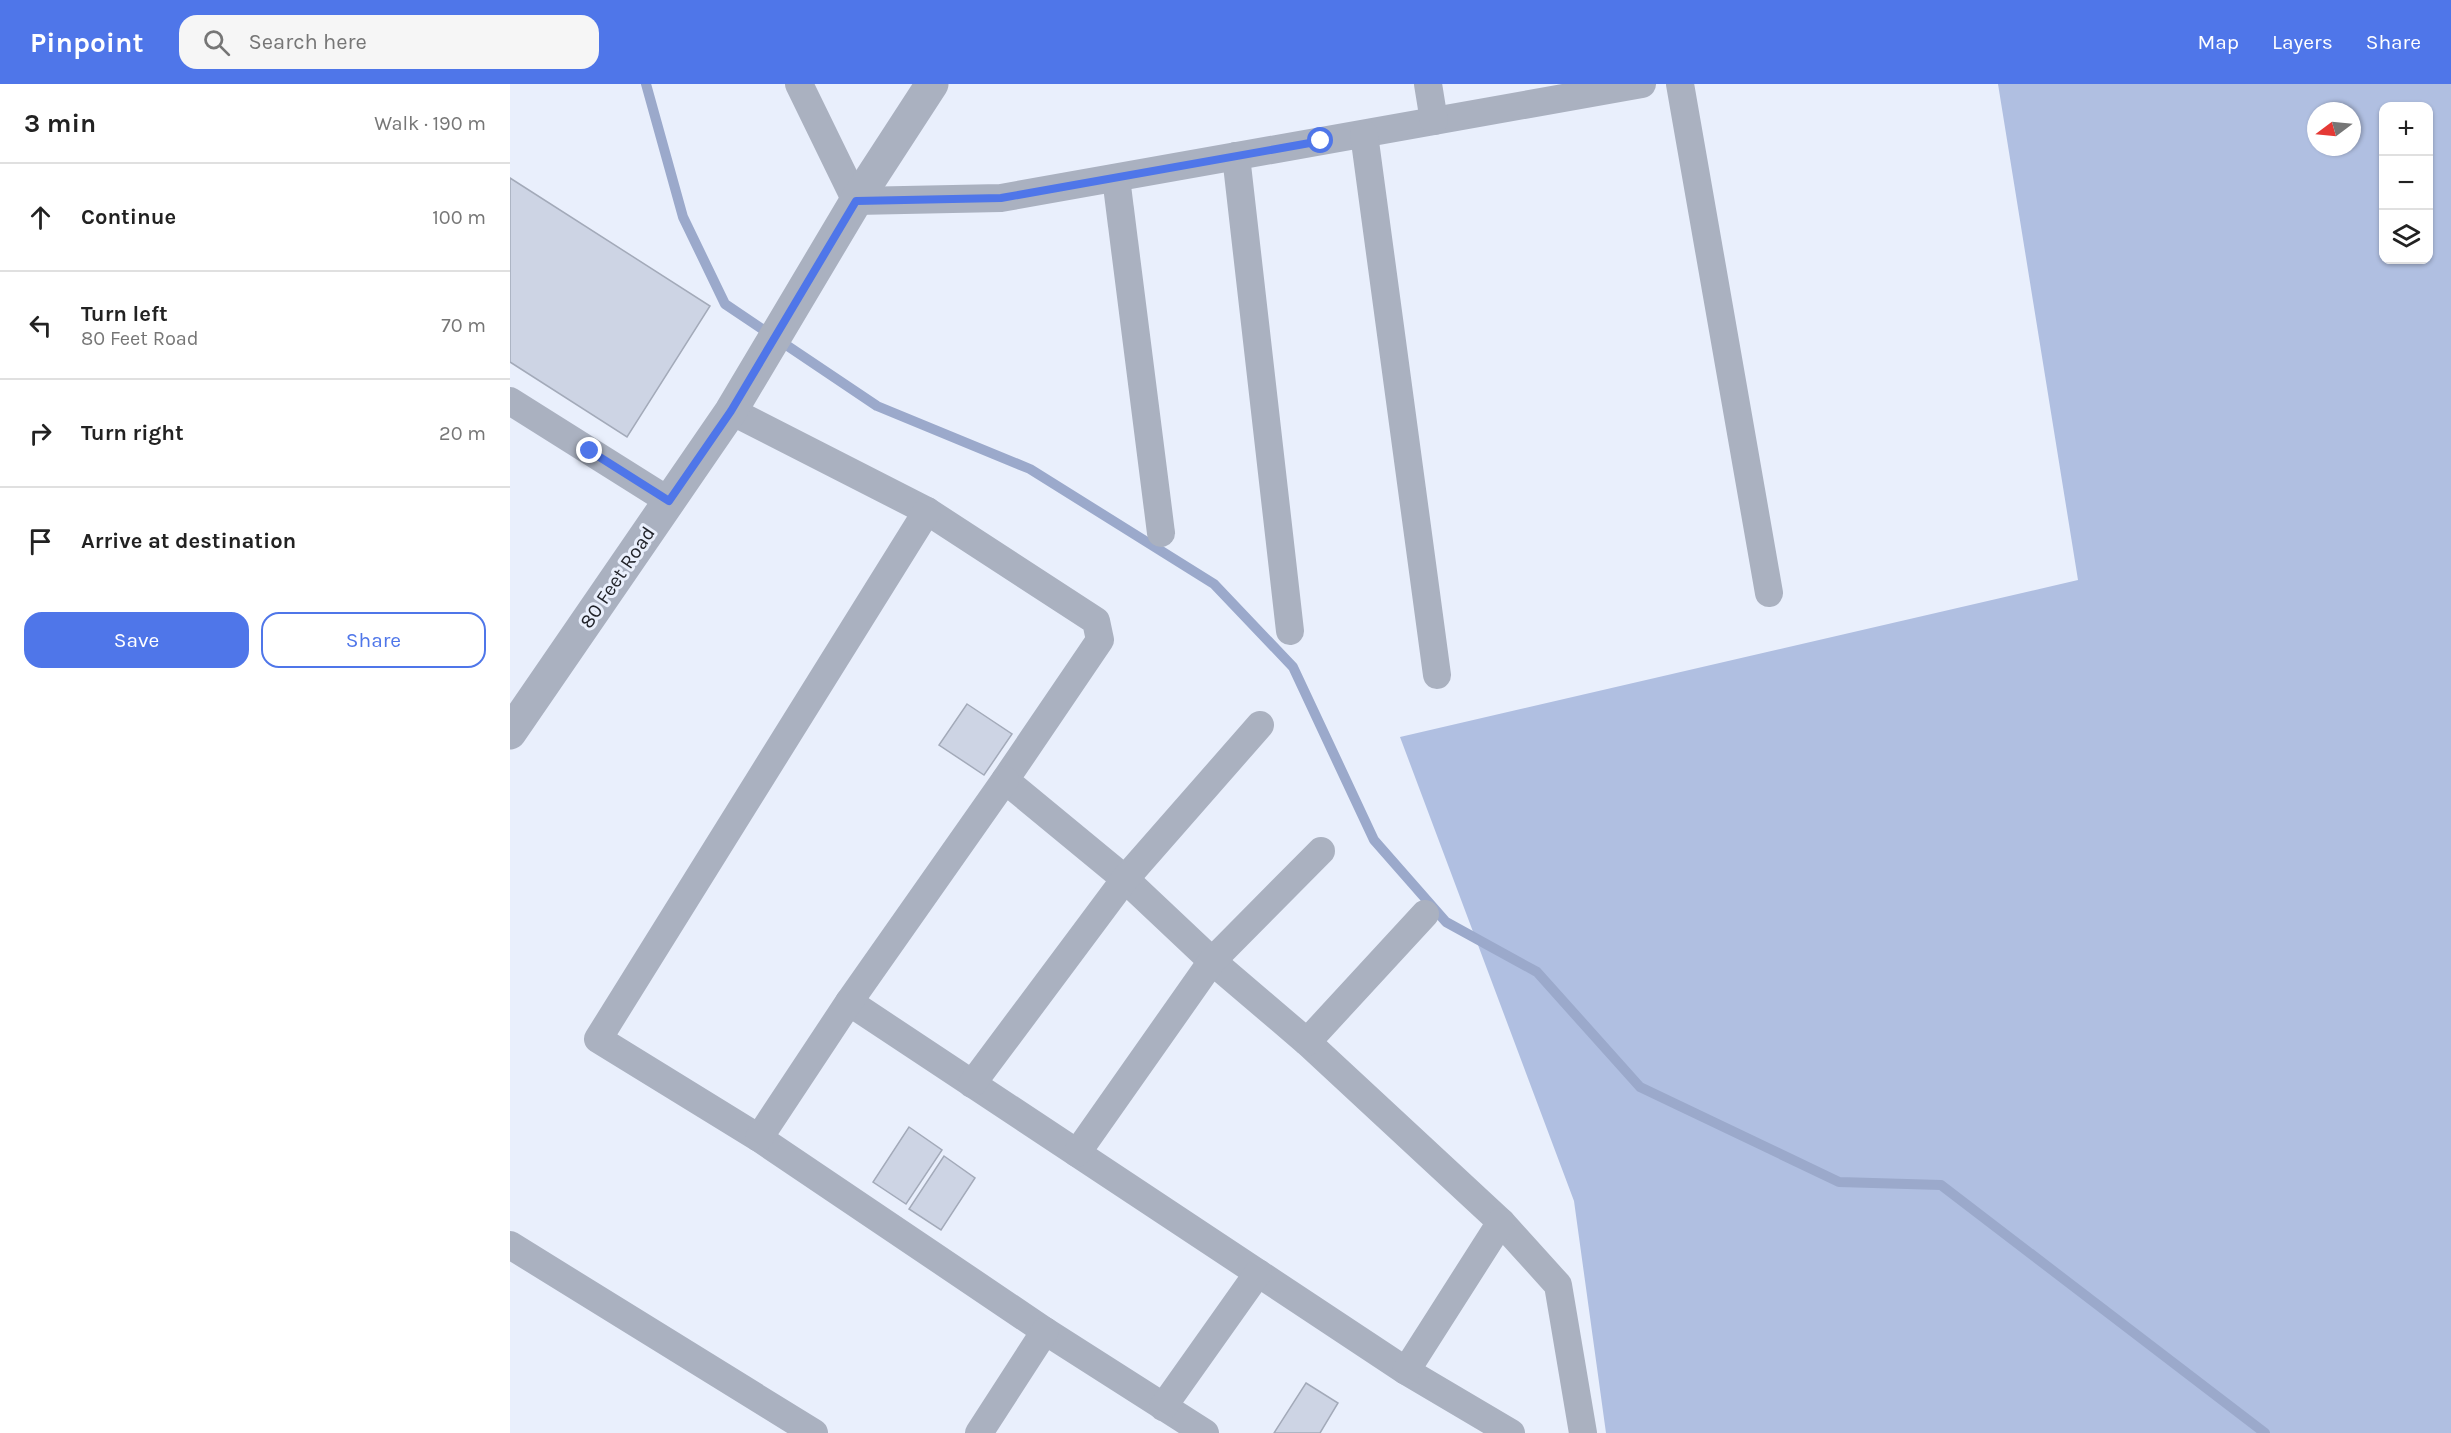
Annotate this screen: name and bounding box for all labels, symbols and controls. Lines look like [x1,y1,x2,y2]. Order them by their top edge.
search box [179,15,599,69]
text: Pinpoint [30,26,143,59]
icon: search [200,26,233,59]
text: Search here [248,29,367,55]
text: Map [2197,30,2239,54]
text: Layers [2272,30,2333,54]
text: Share [2366,30,2421,54]
north arrow [2307,102,2361,156]
map controls [2379,102,2433,264]
button: + [2379,102,2433,156]
text: 3 min [24,108,96,139]
text: Walk · 190 m [374,112,486,135]
route start [1307,127,1333,153]
button: − [2379,156,2433,210]
icon: ahead [24,201,57,234]
text: Continue [81,204,176,230]
text: 100 m [432,206,486,229]
button: layers [2379,210,2433,264]
text: Turn left [81,301,168,327]
icon: left [24,309,57,342]
text: 70 m [441,314,486,337]
text: 80 Feet Road [81,327,199,350]
icon: right [24,417,57,450]
text: Turn right [81,420,184,446]
text: 20 m [439,422,486,445]
route end [576,437,602,463]
street label: 80 Feet Road [575,522,660,632]
icon: arrive [24,525,57,558]
text: Arrive at destination [81,528,296,554]
button: Save [24,612,249,668]
button: Share [261,612,486,668]

